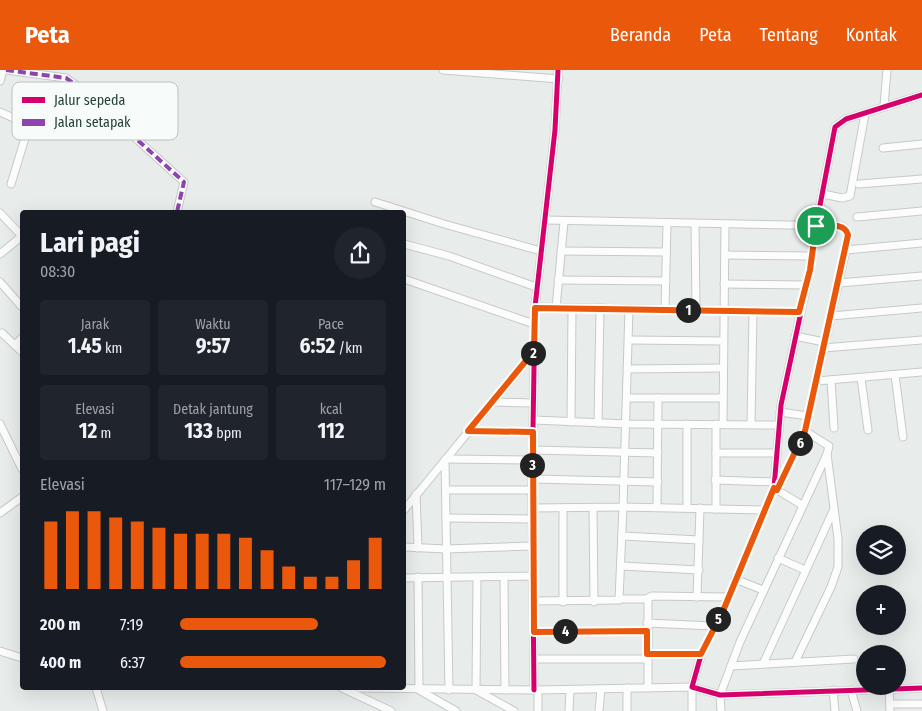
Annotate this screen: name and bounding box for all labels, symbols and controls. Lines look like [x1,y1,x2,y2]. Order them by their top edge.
text: Peta [25,21,70,49]
text: Beranda [610,24,671,46]
text: Peta [699,24,732,46]
text: Tentang [760,24,818,46]
text: Kontak [846,24,897,46]
legend [12,82,178,140]
text: Jalur sepeda [54,92,125,109]
text: Jalan setapak [54,114,131,131]
pin [795,205,837,247]
icon: arrive [802,212,830,240]
text: Lari pagi [40,226,140,259]
button: share [334,227,386,279]
text: 08:30 [40,262,75,281]
pin: 1 [676,298,700,322]
text: 1 [686,302,691,319]
text: Jarak [81,316,109,333]
text: Waktu [195,316,231,333]
text: Pace [318,316,344,333]
text: 1.45 [68,333,102,359]
text: 9:57 [196,333,230,359]
text: 6:52 [300,333,335,359]
text: km [102,340,122,357]
text: /km [335,340,362,357]
pin: 2 [520,340,546,366]
text: 2 [530,345,537,362]
text: Elevasi [75,401,115,418]
text: Detak jantung [173,401,253,418]
text: kcal [320,401,342,418]
text: 12 [79,418,97,444]
text: 133 [184,418,213,444]
text: 112 [317,418,345,444]
text: m [97,425,111,442]
text: bpm [213,425,242,442]
pin: 6 [788,430,812,456]
text: 6 [797,435,804,452]
pin: 3 [520,452,544,478]
text: 3 [529,457,536,474]
text: Elevasi [40,475,85,494]
text: 117–129 m [324,475,386,494]
map controls [856,525,906,695]
button: layers [856,525,906,575]
button: + [856,585,906,635]
pin: 5 [706,606,730,632]
text: 5 [715,611,722,628]
text: 200 m [40,615,80,634]
text: 7:19 [120,615,143,634]
pin: 4 [552,618,578,644]
text: 4 [562,623,569,640]
button: − [856,645,906,695]
text: 400 m [40,653,81,672]
text: 6:37 [120,653,145,672]

